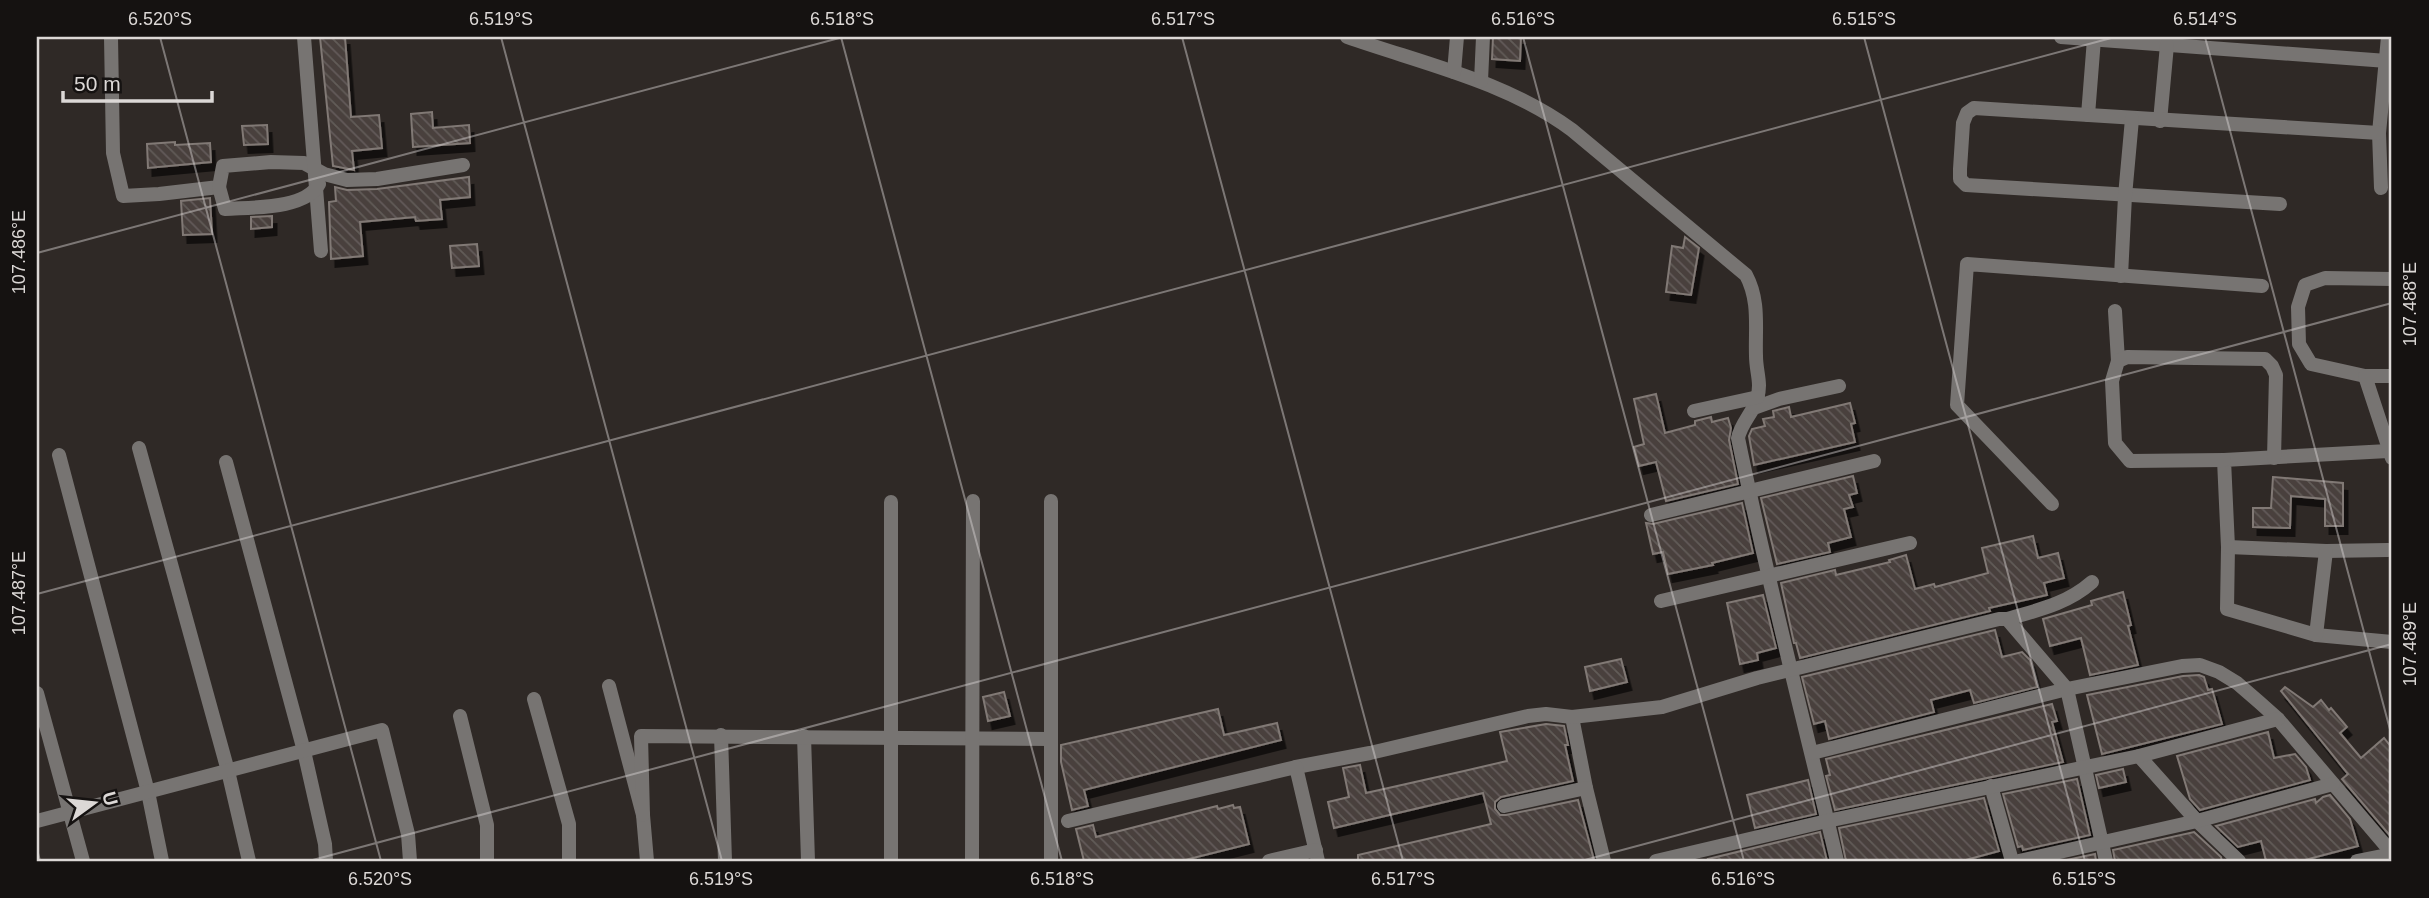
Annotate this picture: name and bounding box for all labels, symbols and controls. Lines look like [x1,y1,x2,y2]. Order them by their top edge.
text: 6.520°S [128,9,192,29]
text: 6.519°S [469,9,533,29]
text: 6.518°S [810,9,874,29]
text: 6.517°S [1151,9,1215,29]
text: 6.516°S [1491,9,1555,29]
text: 6.515°S [1832,9,1896,29]
text: 6.514°S [2173,9,2237,29]
scale bar [63,60,212,104]
text: 50 m [74,72,121,95]
text: 107.486°E [9,210,29,294]
text: 107.488°E [2400,262,2420,346]
text: 107.487°E [9,551,29,635]
text: 107.489°E [2400,602,2420,686]
north arrow [60,768,130,838]
text: U [98,789,122,808]
text: 6.520°S [348,869,412,889]
text: 6.519°S [689,869,753,889]
text: 6.518°S [1030,869,1094,889]
text: 6.517°S [1371,869,1435,889]
text: 6.516°S [1711,869,1775,889]
text: 6.515°S [2052,869,2116,889]

